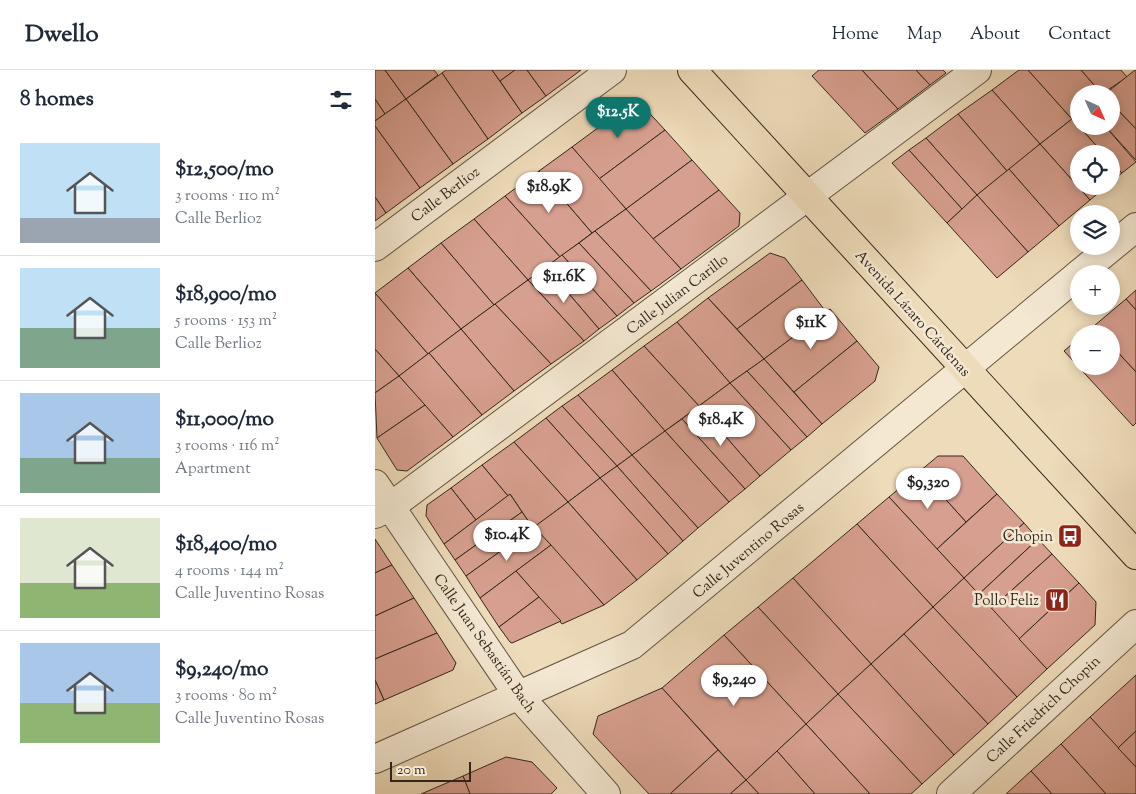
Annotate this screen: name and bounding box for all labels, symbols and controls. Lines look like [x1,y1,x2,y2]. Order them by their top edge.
text: Dwello [25,18,99,52]
text: Home [832,22,879,48]
text: Map [907,22,942,48]
text: About [970,22,1020,48]
text: Contact [1048,22,1111,48]
text: 8 homes [20,85,94,115]
north arrow [1070,85,1120,135]
map controls [1070,85,1120,375]
icon: filters [327,86,355,114]
pin: $12.5K [577,97,659,139]
text: $12.5K [597,101,639,124]
button: locate [1070,145,1120,195]
text: $12,500/mo [175,155,274,185]
street label: Calle Berlioz [407,162,485,228]
icon: home [60,163,120,223]
pin: $18.9K [508,172,590,214]
text: $18.9K [527,176,571,199]
text: 3 rooms · 110 m² [175,185,280,208]
button: layers [1070,205,1120,255]
text: Calle Berlioz [175,208,262,231]
street label: Avenida Lázaro Cárdenas [849,246,975,382]
street label: Calle Julian Carillo [623,250,733,340]
pin: $11.6K [523,262,605,304]
button: + [1070,265,1120,315]
text: $11.6K [543,266,585,289]
text: $18,900/mo [175,280,276,310]
icon: home [60,288,120,348]
pin: $11K [781,308,841,350]
text: 5 rooms · 153 m² [175,310,277,333]
text: $11K [796,312,827,335]
button: − [1070,325,1120,375]
text: Calle Berlioz [175,333,262,356]
pin: $18.4K [680,404,762,447]
text: $11,000/mo [175,405,274,435]
text: $18.4K [698,409,744,432]
icon: home [60,413,120,473]
text: 3 rooms · 116 m² [175,435,280,458]
text: Apartment [175,458,251,481]
pin: $9,320 [887,468,969,510]
text: $9,320 [907,472,949,495]
street label: Calle Juventino Rosas [689,498,809,604]
pin: $10.4K [466,520,548,562]
bus stop icon: Chopin [1057,523,1083,549]
text: $10.4K [484,524,530,547]
place label: Chopin [1003,527,1053,548]
text: $18,400/mo [175,530,277,560]
icon: home [60,538,120,598]
text: 4 rooms · 144 m² [175,560,284,583]
street label: Calle Juan Sebastián Bach [428,570,540,718]
text: Calle Juventino Rosas [175,583,324,606]
restaurant icon: Pollo Feliz [1044,587,1070,613]
place label: Pollo Feliz [974,591,1039,612]
street label: Calle Friedrich Chopin [982,651,1106,769]
text: $9,240/mo [175,655,269,685]
icon: home [60,663,120,723]
pin: $9,240 [693,664,775,707]
text: $9,240 [712,669,756,692]
text: 3 rooms · 80 m² [175,685,277,708]
text: Calle Juventino Rosas [175,708,324,731]
scale bar [390,759,471,782]
text: 20 m [397,761,426,781]

